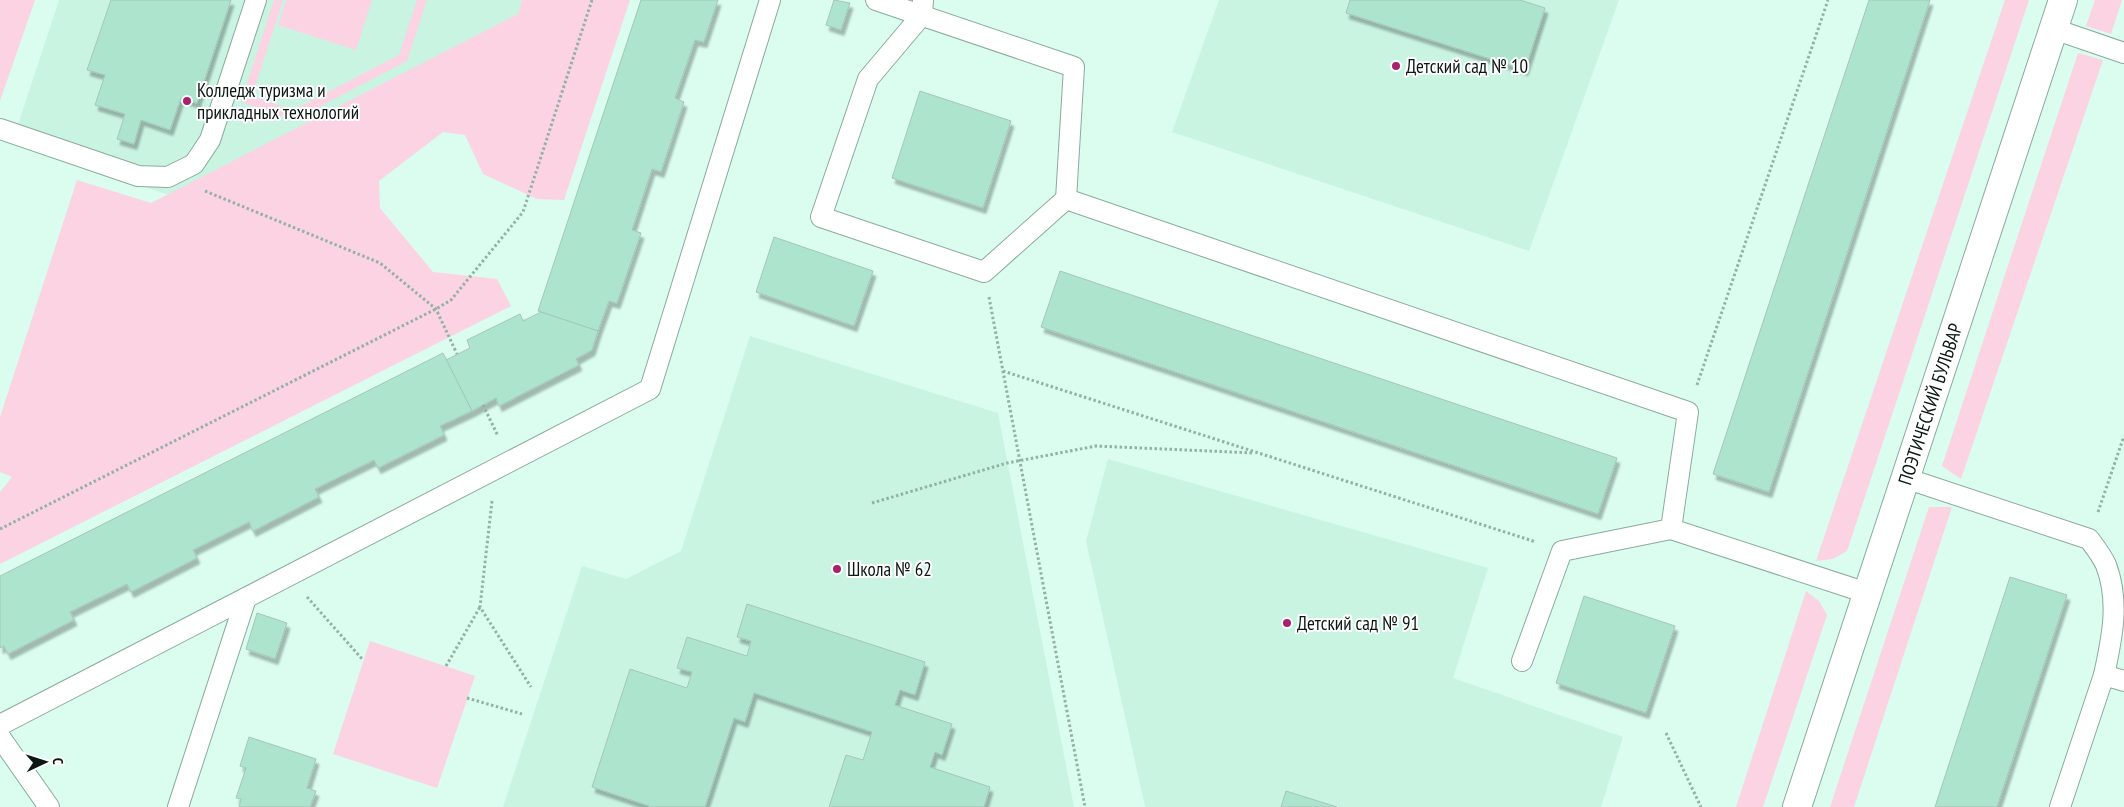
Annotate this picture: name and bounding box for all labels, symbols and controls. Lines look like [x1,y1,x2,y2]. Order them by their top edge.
place label: Детский сад № 10 [1406,54,1528,78]
marker: Детский сад № 10 [1390,60,1402,72]
place label: Колледж туризма и прикладных технологий [197,78,359,124]
marker: Колледж туризма и прикладных технологий [181,95,193,107]
street label: ПОЭТИЧЕСКИЙ БУЛЬВАР [1893,320,1968,488]
place label: Школа № 62 [847,557,932,581]
marker: Школа № 62 [831,563,843,575]
place label: Детский сад № 91 [1297,611,1419,635]
marker: Детский сад № 91 [1281,617,1293,629]
north arrow [20,737,70,787]
text: С [49,757,67,766]

